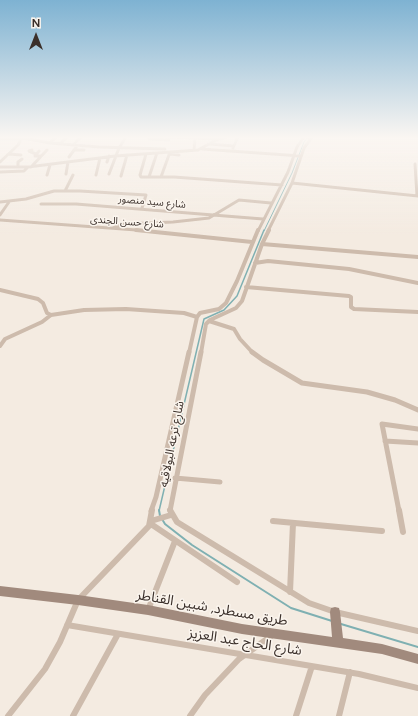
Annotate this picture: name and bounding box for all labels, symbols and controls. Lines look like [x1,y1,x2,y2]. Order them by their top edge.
north arrow [16,16,56,56]
text: N [32,17,40,30]
street label: شارع سيد منصور [118,193,186,211]
street label: شارع حسن الجندى [90,213,164,231]
street label: شارع ترعه البولاقيه [157,400,187,488]
street label: طريق مسطرد, شبين القناطر [135,586,289,630]
street label: شارع الحاج عبد العزيز [187,625,303,659]

